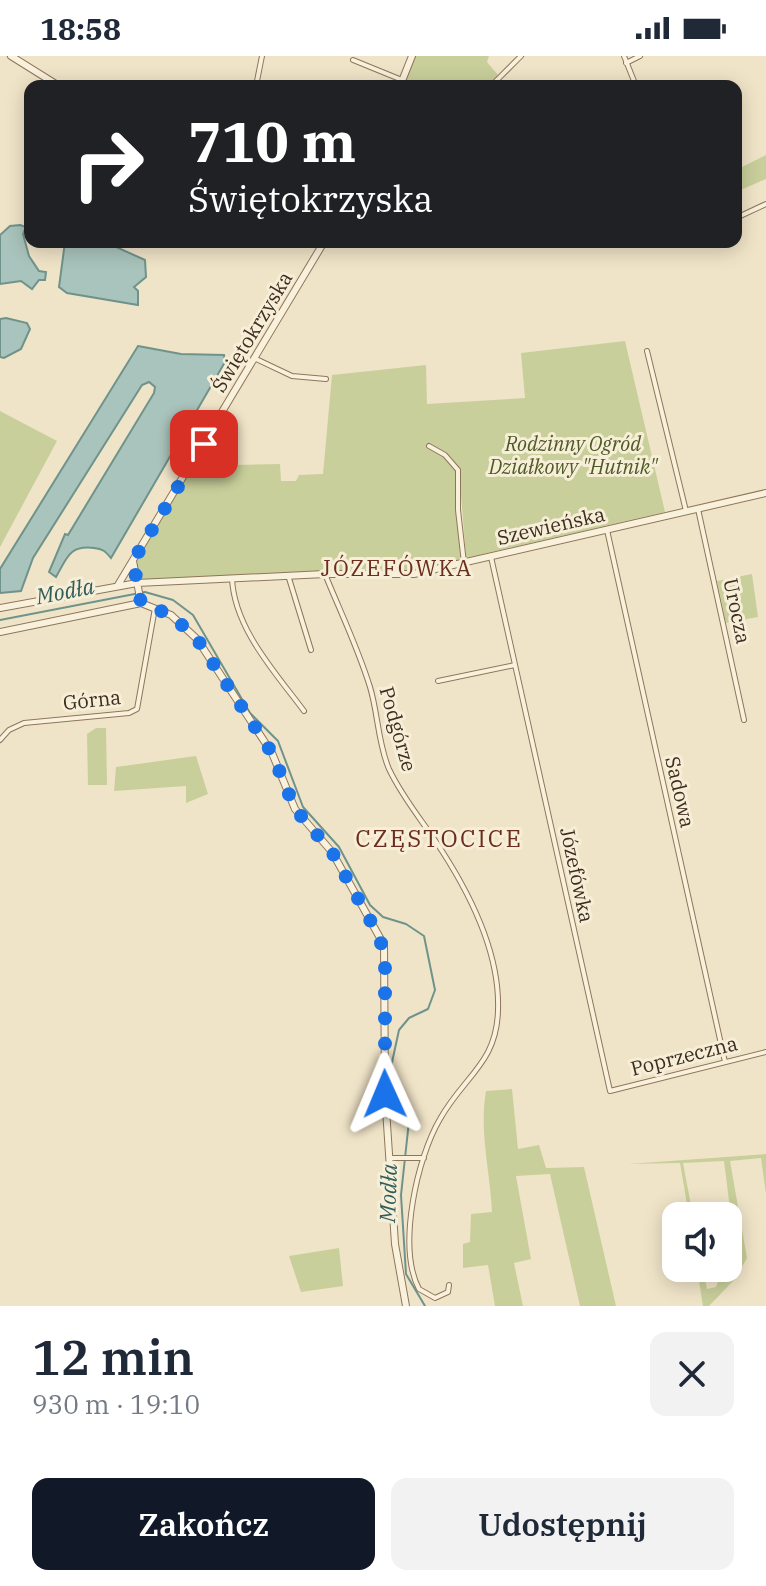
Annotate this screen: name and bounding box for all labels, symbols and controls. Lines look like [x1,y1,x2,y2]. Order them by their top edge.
text: 18:58 [40,9,121,48]
text: 710 m [188,105,356,177]
icon: right [56,112,160,216]
text: Świętokrzyska [188,175,433,222]
street label: Świętokrzyska [205,266,298,397]
pin [170,410,238,478]
icon: arrive [182,422,226,466]
park label: Rodzinny Ogród Działkowy "Hutnik" [488,430,658,480]
street label: Szewieńska [494,500,608,551]
district label: JÓZEFÓWKA [321,553,473,582]
water label: Modła [32,571,97,611]
street label: Urocza [717,576,758,646]
street label: Górna [62,683,122,716]
street label: Podgórze [373,683,423,775]
street label: Sadowa [659,754,702,830]
district label: CZĘSTOCICE [355,822,523,854]
street label: Józefówka [554,825,601,925]
street label: Poprzeczna [628,1029,740,1082]
position arrow [343,1052,427,1136]
water label: Modła [372,1163,403,1224]
map controls [662,1202,742,1282]
button: sound [662,1202,742,1282]
text: 12 min [32,1326,194,1388]
button: close [650,1332,734,1416]
text: 930 m · 19:10 [32,1387,200,1421]
button: Zakończ [32,1478,375,1570]
button: Udostępnij [391,1478,734,1570]

